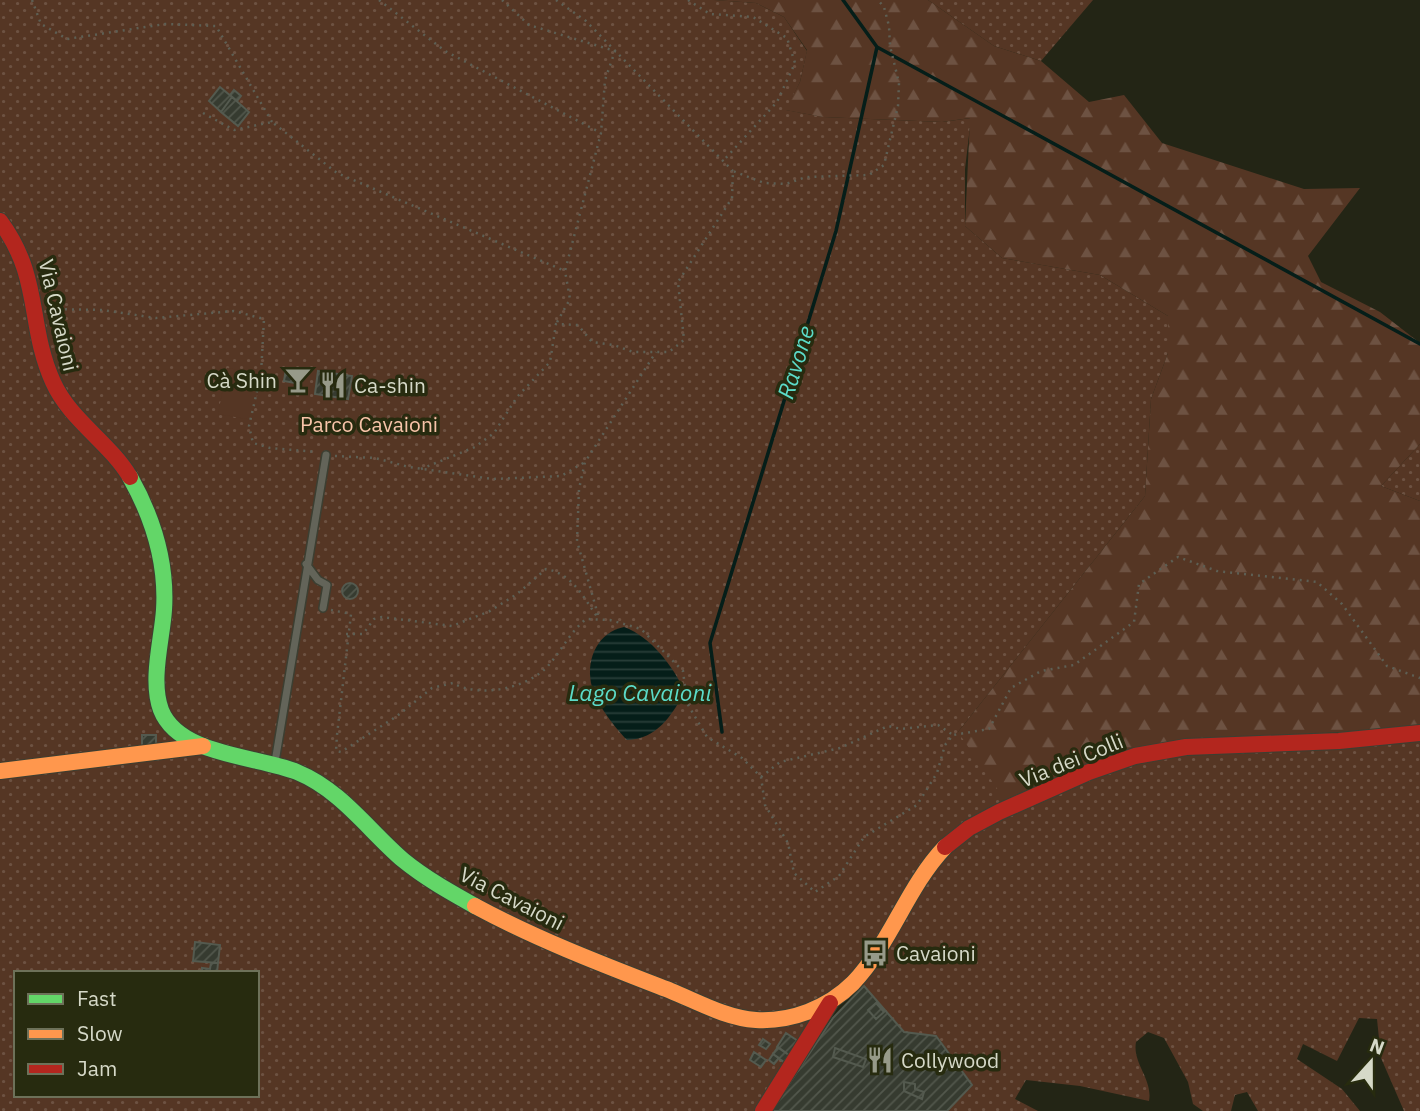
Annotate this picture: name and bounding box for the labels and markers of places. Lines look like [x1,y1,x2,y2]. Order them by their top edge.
bar icon: Cà Shin [283,365,313,395]
place label: Cà Shin [206,366,277,394]
restaurant icon: Ca-shin [318,370,348,400]
place label: Ca-shin [354,371,426,399]
bus stop icon: Cavaioni [860,938,890,968]
place label: Cavaioni [896,939,976,967]
restaurant icon: Collywood [865,1045,895,1075]
place label: Collywood [901,1046,999,1074]

